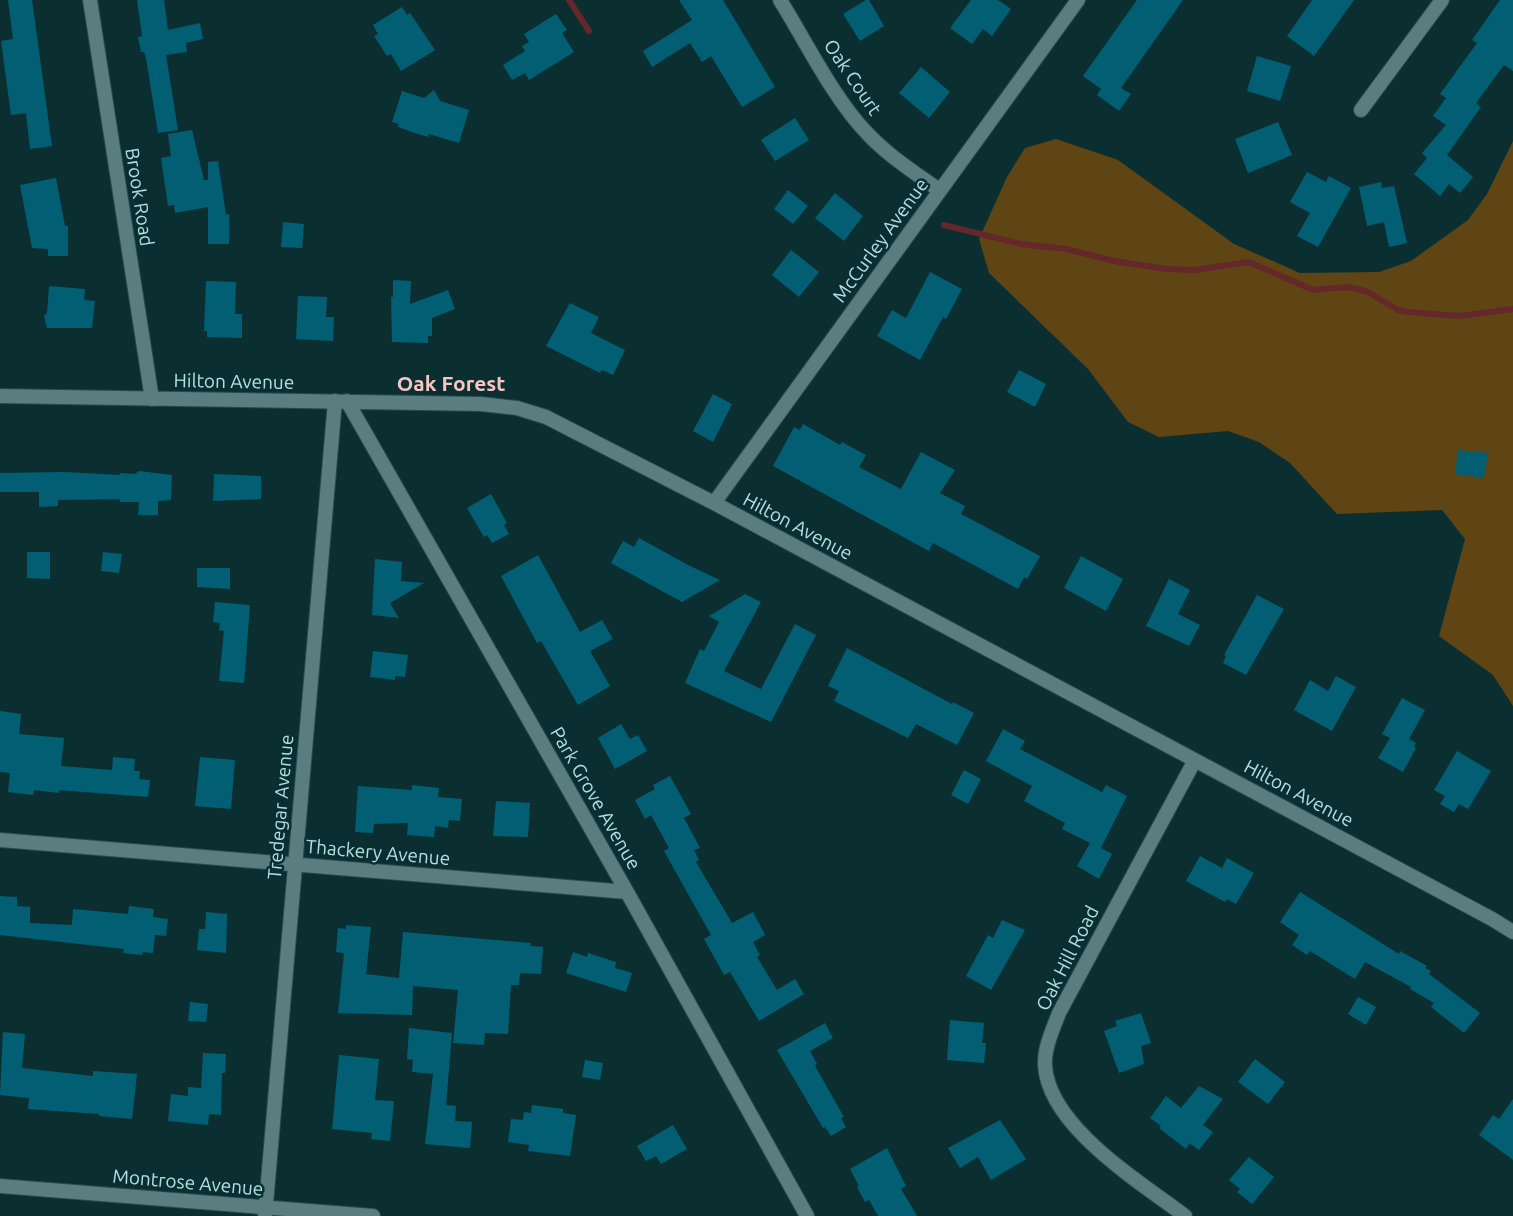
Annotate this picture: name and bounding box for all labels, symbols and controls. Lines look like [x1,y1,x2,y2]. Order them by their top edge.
street label: Oak Court [820,35,887,120]
street label: Brook Road [121,146,159,248]
street label: McCurley Avenue [828,174,932,306]
street label: Hilton Avenue [174,369,294,393]
district label: Oak Forest [397,371,505,395]
street label: Hilton Avenue [740,488,856,564]
street label: Park Grove Avenue [546,723,646,873]
street label: Tredegar Avenue [263,734,297,880]
street label: Hilton Avenue [1241,755,1357,831]
street label: Thackery Avenue [305,835,451,869]
street label: Oak Hill Road [1031,902,1103,1014]
street label: Montrose Avenue [112,1164,264,1200]

